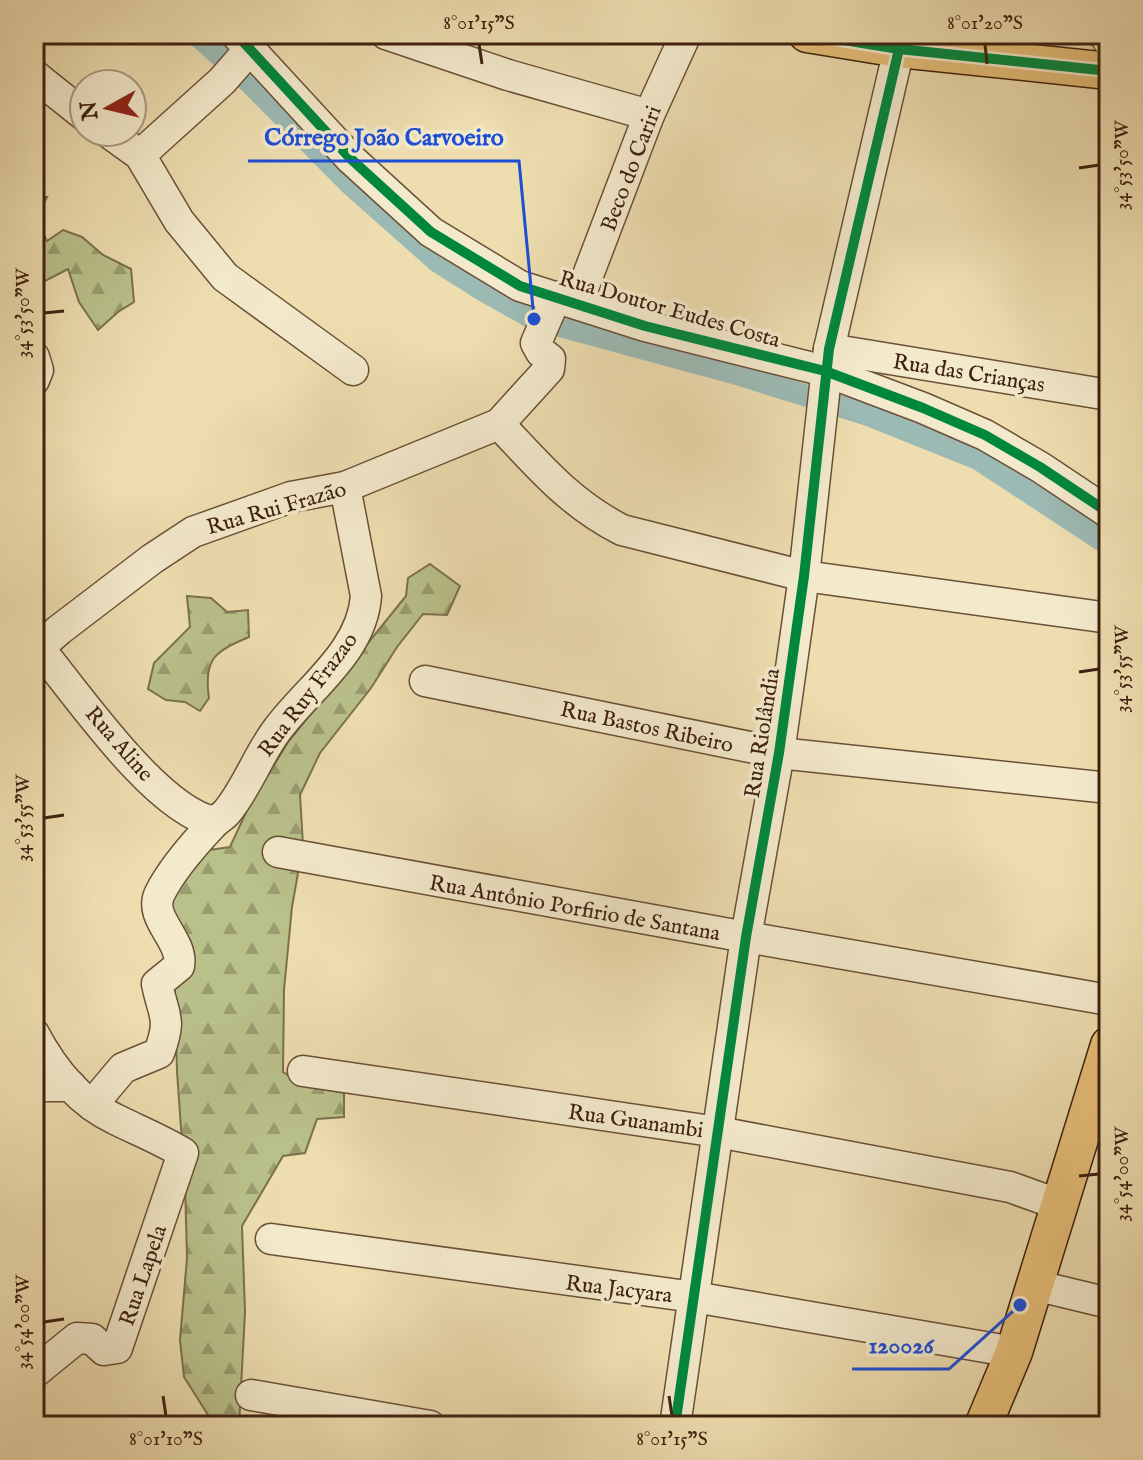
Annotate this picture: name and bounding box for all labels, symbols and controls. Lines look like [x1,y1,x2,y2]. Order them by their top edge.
text: 8°01'15"S [443,11,515,36]
text: 8°01'20"S [947,11,1023,36]
north arrow [68,68,148,148]
text: N [75,99,106,123]
street label: Beco do Cariri [595,102,669,235]
callout: Córrego João Carvoeiro [248,113,519,161]
text: 34°53'50"W [1110,119,1135,210]
text: Córrego João Carvoeiro [264,123,504,154]
street label: Rua Doutor Eudes Costa [556,265,784,355]
text: 34°53'50"W [11,267,36,358]
street label: Rua das Crianças [891,348,1047,400]
street label: Rua Rui Frazão [204,476,350,542]
text: 34°53'55"W [1110,624,1135,713]
street label: Rua Ruy Frazao [253,627,365,763]
street label: Rua Riolândia [739,666,787,800]
street label: Rua Bastos Ribeiro [558,696,736,760]
street label: Rua Aline [78,701,159,788]
text: 34°53'55"W [11,773,36,862]
street label: Rua Antônio Porfirio de Santana [427,870,723,948]
street label: Rua Guanambi [566,1099,705,1145]
text: 34°54'00"W [1110,1126,1135,1221]
street label: Rua Lapela [114,1221,174,1330]
street label: Rua Jacyara [564,1270,674,1310]
text: 34°54'00"W [11,1274,36,1369]
callout: 120026 [852,1321,949,1369]
text: 120026 [868,1331,934,1362]
text: 8°01'10"S [129,1427,203,1452]
text: 8°01'15"S [636,1427,708,1452]

